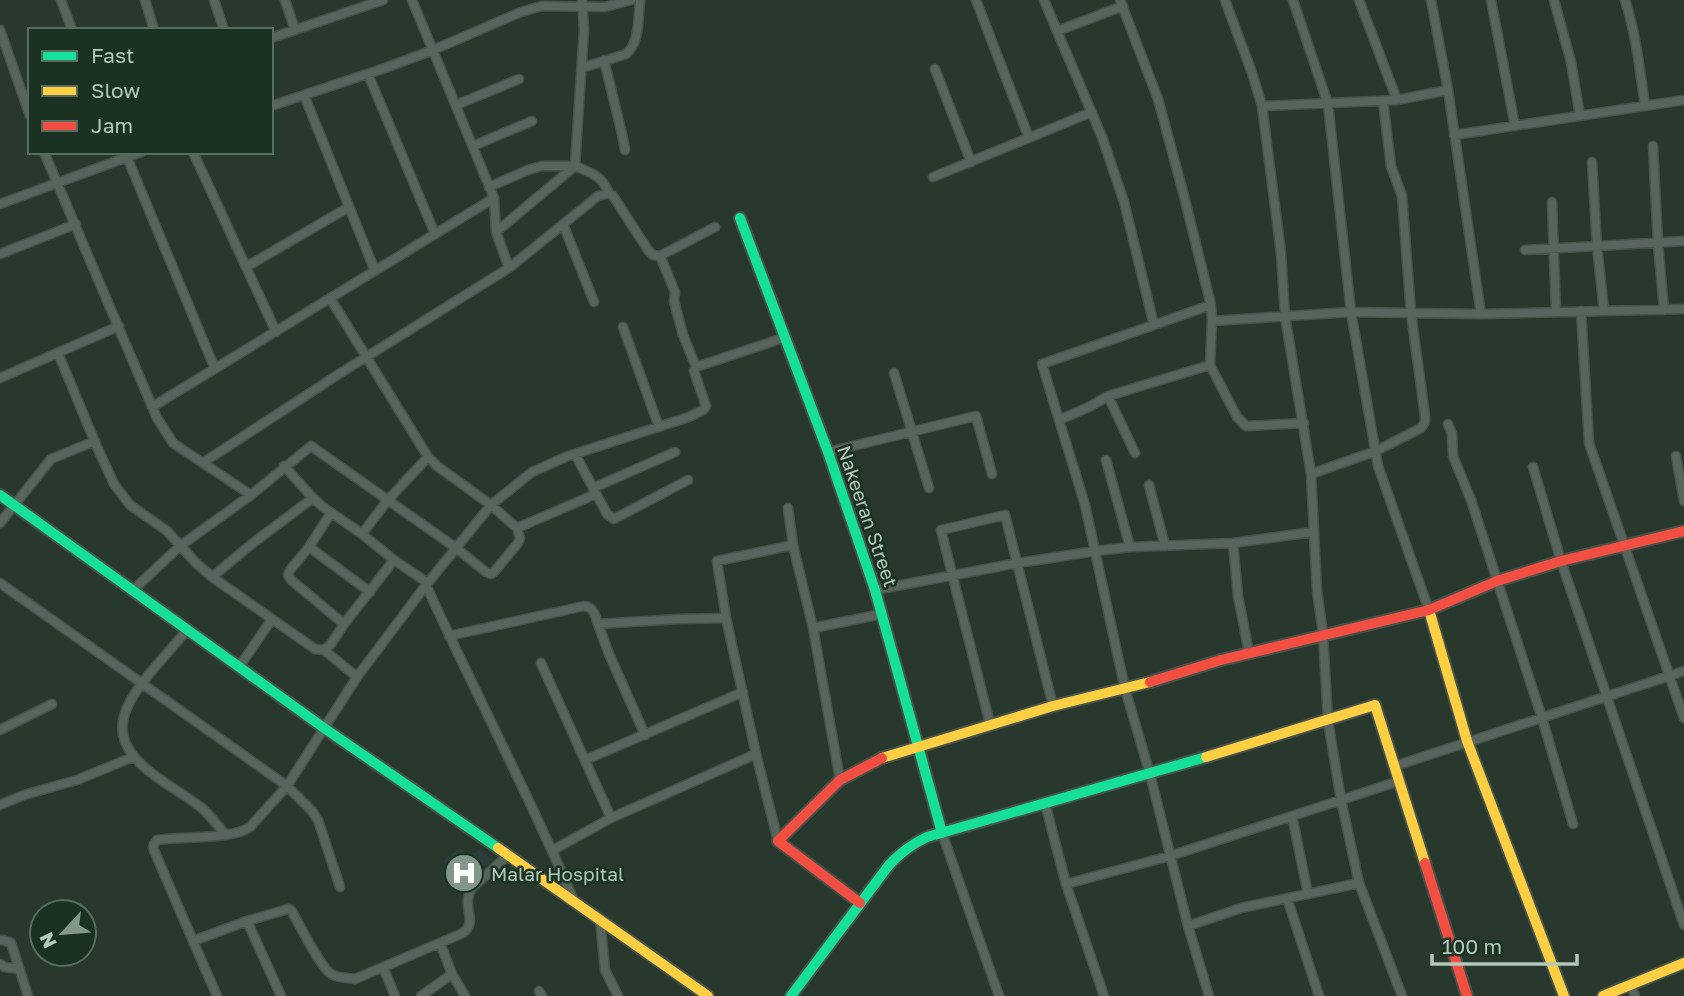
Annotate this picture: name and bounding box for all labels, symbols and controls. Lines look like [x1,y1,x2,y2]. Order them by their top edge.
legend [28,28,273,154]
text: Fast [91,42,134,68]
text: Slow [91,77,140,103]
text: Jam [91,112,133,138]
street label: Nakeeran Street [833,442,903,590]
hospital icon: Malar Hospital [443,852,485,894]
place label: Malar Hospital [491,862,624,885]
north arrow [28,898,98,968]
scale bar [1432,922,1577,966]
text: N [34,929,61,952]
text: 100 m [1442,933,1502,959]

